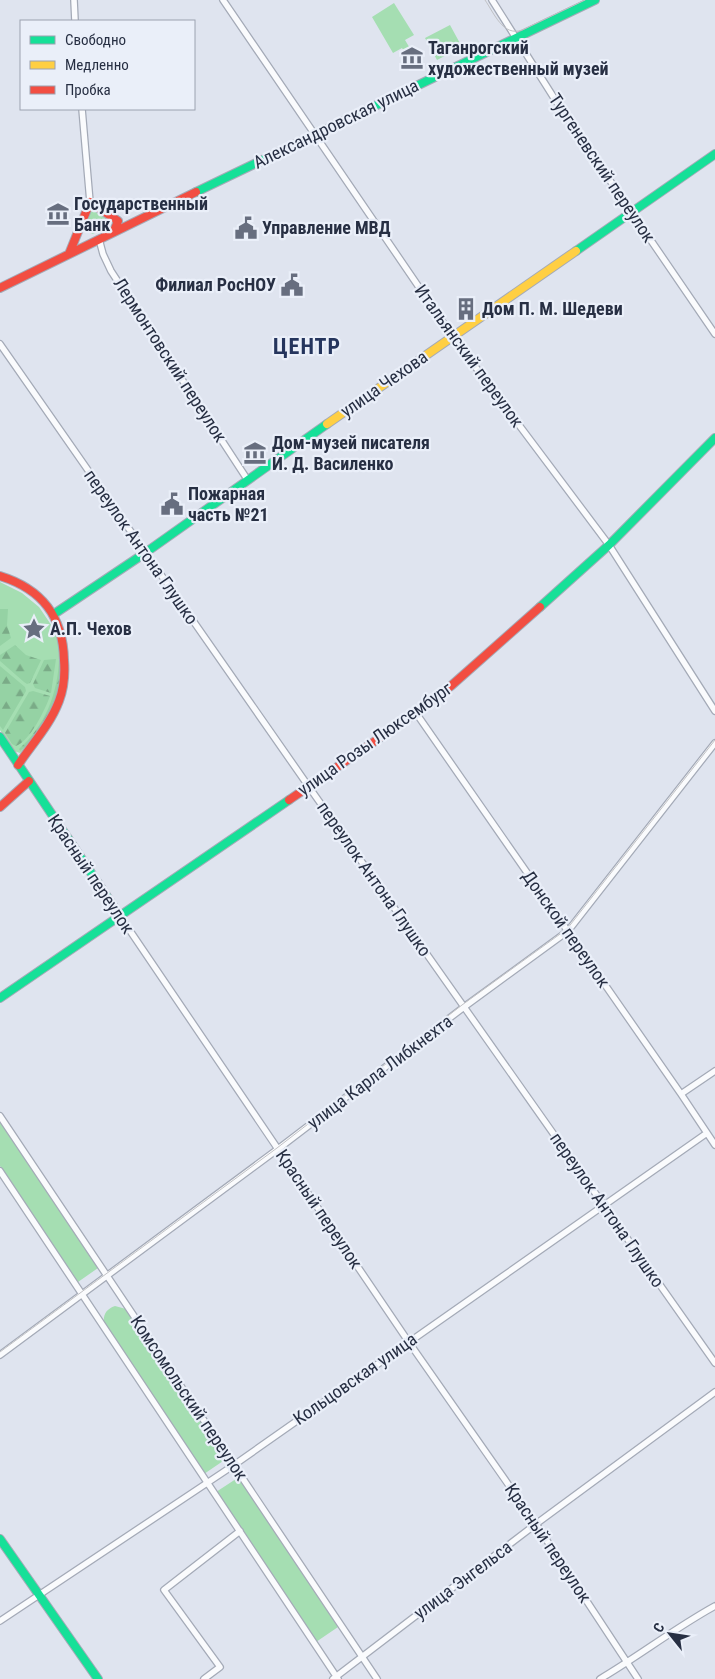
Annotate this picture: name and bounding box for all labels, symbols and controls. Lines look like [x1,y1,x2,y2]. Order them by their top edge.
legend [20,20,195,110]
text: Свободно [65,31,126,49]
place label: Таганрогский художественный музей [428,37,609,79]
museum icon: Таганрогский художественный музей [399,45,425,71]
text: Медленно [65,56,129,74]
street label: Александровская улица [250,74,422,173]
text: Пробка [65,81,111,99]
street label: Тургеневский переулок [545,89,660,246]
place label: Государственный Банк [74,193,208,235]
museum icon: Государственный Банк [45,201,71,227]
public building icon: Управление МВД [233,215,259,241]
place label: Управление МВД [262,217,391,238]
public building icon: Филиал РосНОУ [279,272,305,298]
street label: Лермонтовский переулок [109,274,232,446]
place label: Филиал РосНОУ [155,274,276,295]
street label: Итальянский переулок [411,280,528,431]
building icon: Дом П. М. Шедеви [453,296,479,322]
place label: Дом П. М. Шедеви [482,298,623,319]
district label: ЦЕНТР [273,334,341,359]
street label: улица Чехова [336,346,431,421]
place label: Дом-музей писателя И. Д. Василенко [272,432,430,474]
museum icon: Дом-музей писателя И. Д. Василенко [242,440,268,466]
street label: переулок Антона Глушко [80,465,203,628]
place label: Пожарная часть №21 [188,483,269,525]
public building icon: Пожарная часть №21 [159,491,185,517]
place icon: А.П. Чехов [21,616,47,642]
place label: А.П. Чехов [50,618,132,639]
street label: улица Розы Люксембург [294,677,456,800]
street label: переулок Антона Глушко [313,797,436,960]
street label: Красный переулок [44,810,139,938]
street label: Донской переулок [518,866,615,992]
street label: улица Карла Либкнехта [303,1010,456,1133]
street label: переулок Антона Глушко [546,1128,669,1291]
street label: Красный переулок [272,1145,367,1273]
street label: Комсомольский переулок [126,1311,253,1484]
street label: Кольцовская улица [289,1328,421,1429]
street label: Красный переулок [501,1479,596,1607]
street label: улица Энгельса [410,1536,516,1623]
north arrow [645,1609,695,1659]
text: С [650,1620,668,1635]

